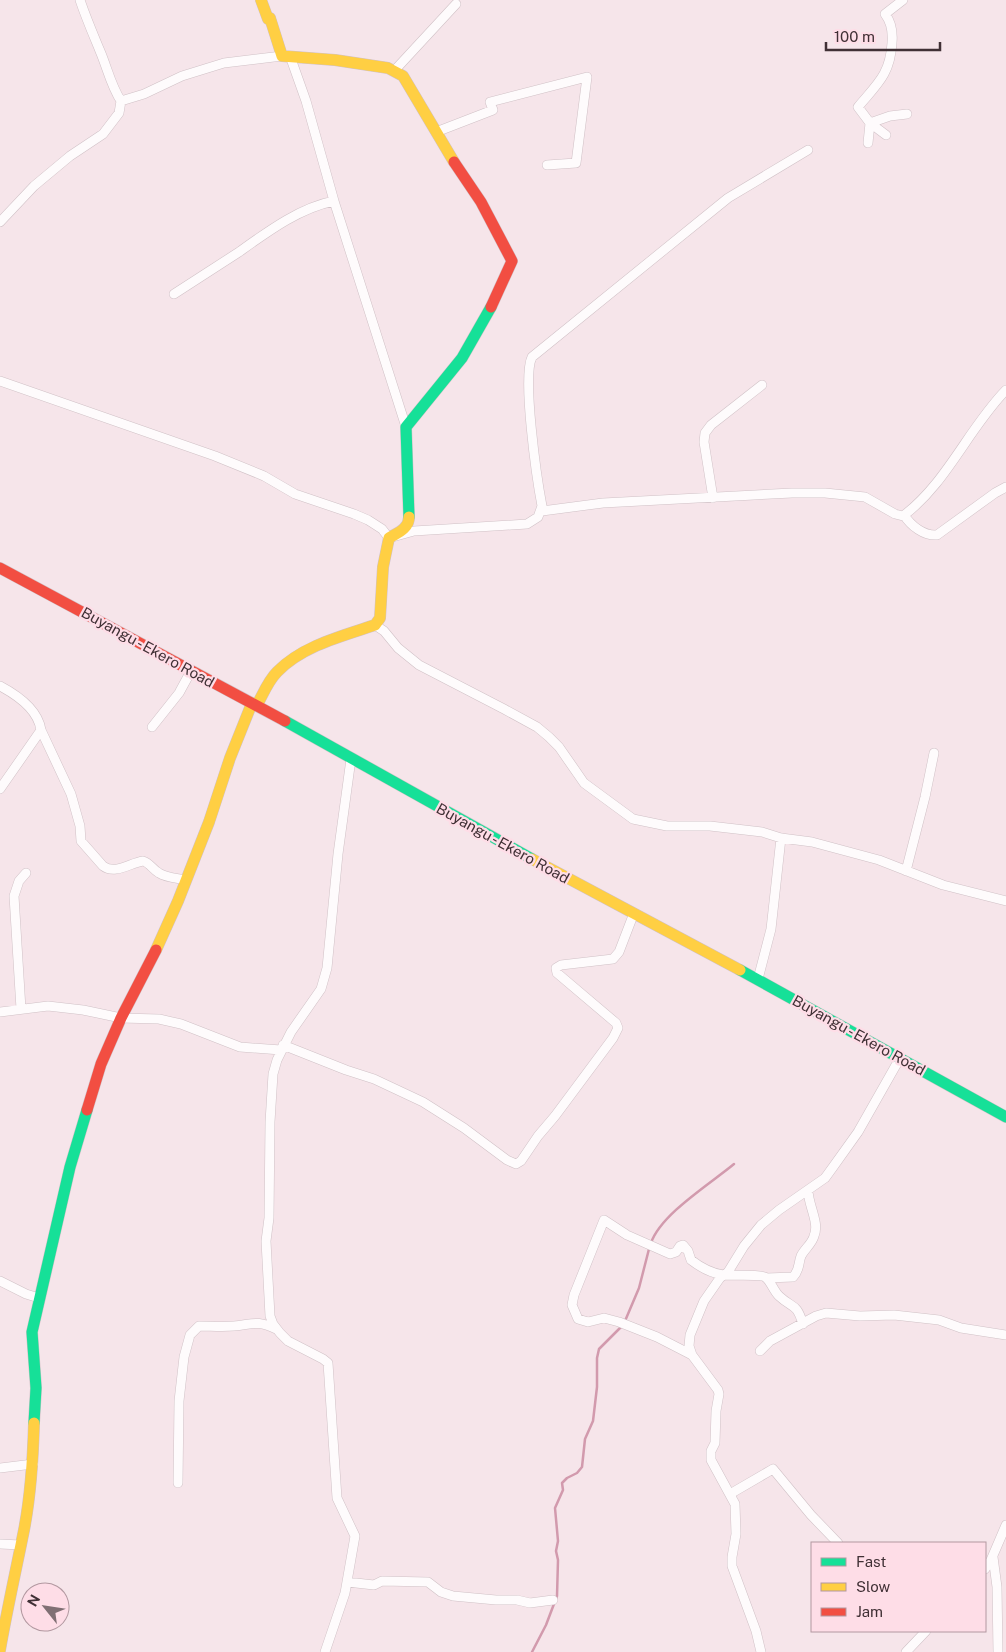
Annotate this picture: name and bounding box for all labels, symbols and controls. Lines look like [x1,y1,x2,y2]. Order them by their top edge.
scale bar [826,20,940,52]
text: 100 m [834,28,875,45]
street label: Buyangu - Ekero Road [79,603,217,691]
street label: Buyangu - Ekero Road [434,799,572,887]
street label: Buyangu - Ekero Road [790,991,928,1079]
legend [811,1542,986,1632]
text: Fast [856,1553,886,1570]
text: Slow [856,1578,891,1595]
north arrow [20,1582,70,1632]
text: N [24,1592,43,1609]
text: Jam [856,1603,883,1620]

